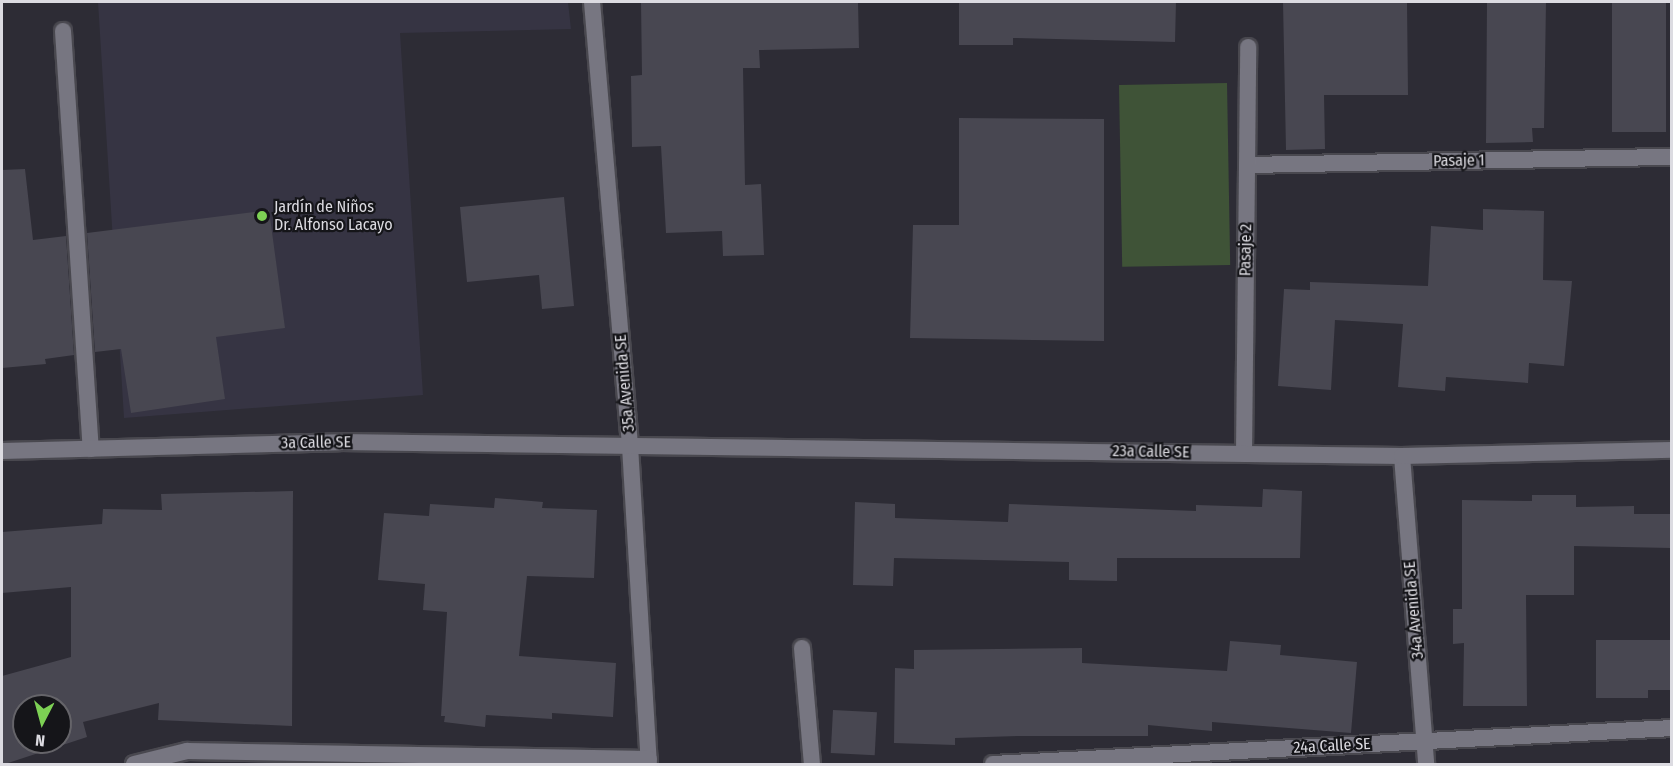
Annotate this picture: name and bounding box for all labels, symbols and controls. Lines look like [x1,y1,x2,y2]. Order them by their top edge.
street label: Pasaje 1 [1433,151,1485,171]
place label: Jardín de Niños Dr. Alfonso Lacayo [274,197,393,235]
marker: Jardín de Niños Dr. Alfonso Lacayo [255,209,269,223]
street label: Pasaje 2 [1236,224,1256,276]
street label: 35a Avenida SE [611,334,639,432]
street label: 3a Calle SE [281,433,351,453]
street label: 23a Calle SE [1112,442,1190,462]
street label: 34a Avenida SE [1400,560,1428,660]
north arrow [12,694,72,754]
text: N [35,730,46,750]
street label: 24a Calle SE [1293,734,1371,758]

